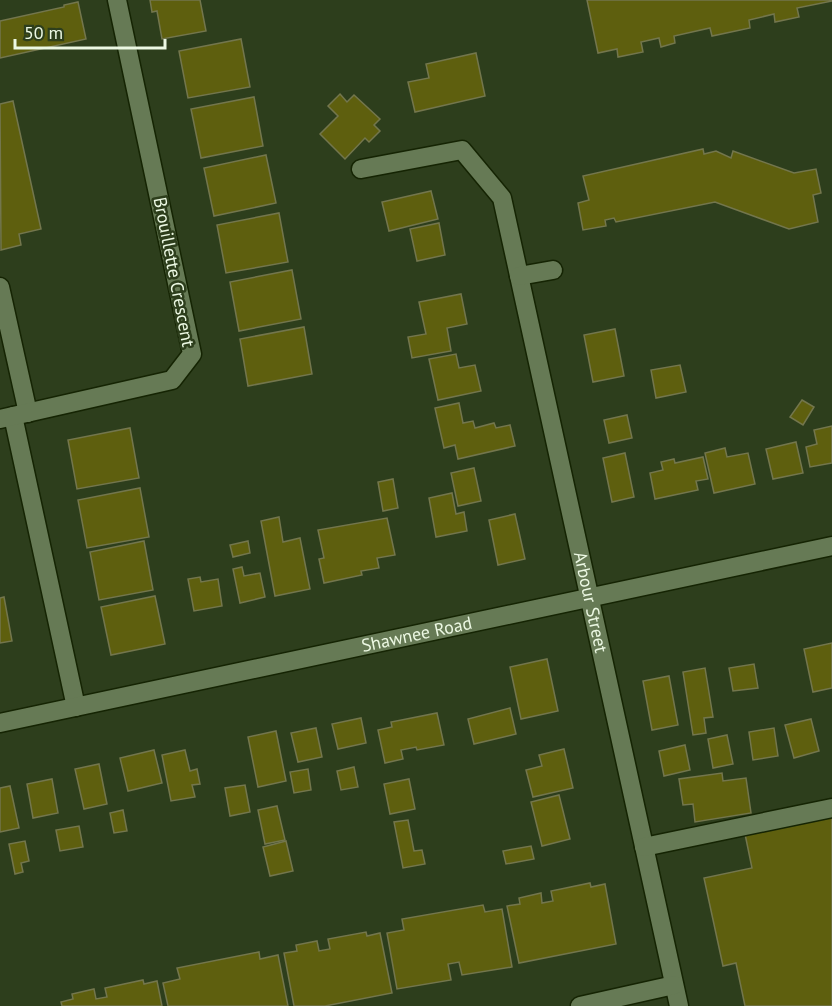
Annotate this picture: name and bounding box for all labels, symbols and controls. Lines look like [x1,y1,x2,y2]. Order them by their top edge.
scale bar [15,12,165,50]
text: 50 m [24,21,63,44]
street label: Brouillette Crescent [149,195,200,349]
street label: Arbour Street [569,549,613,655]
street label: Shawnee Road [359,611,474,657]

